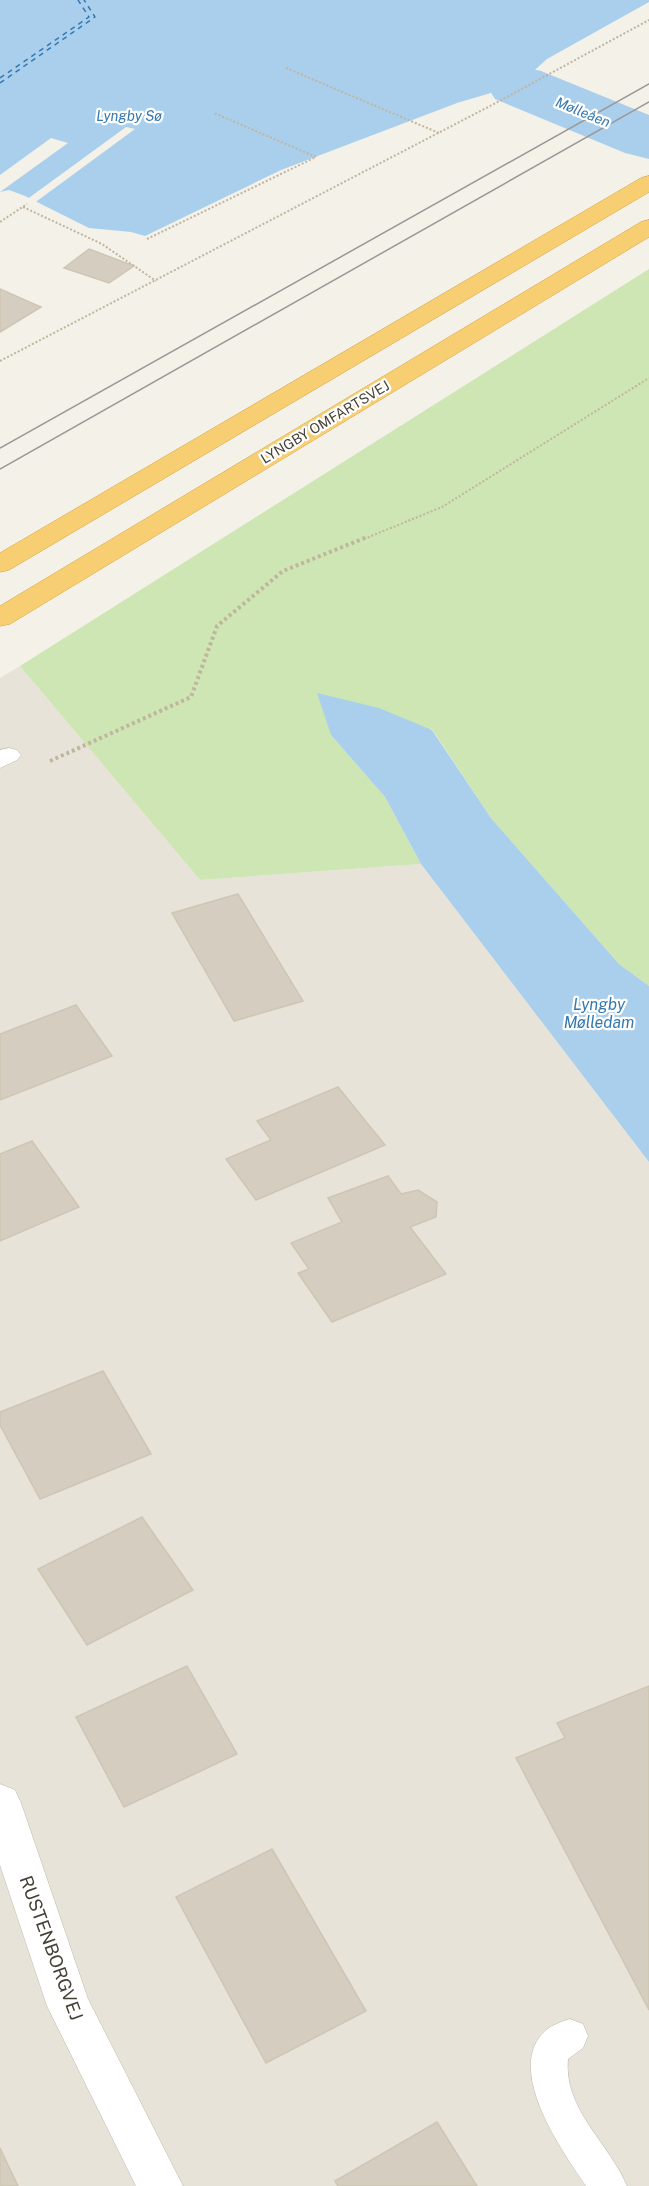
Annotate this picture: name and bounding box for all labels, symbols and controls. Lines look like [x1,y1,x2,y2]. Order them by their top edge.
water label: Mølleåen [553,94,613,130]
water label: Lyngby Sø [96,108,162,124]
street label: LYNGBY OMFARTSVEJ [258,377,392,467]
water label: Lyngby Mølledam [564,995,634,1032]
street label: RUSTENBORGVEJ [16,1873,87,2023]

